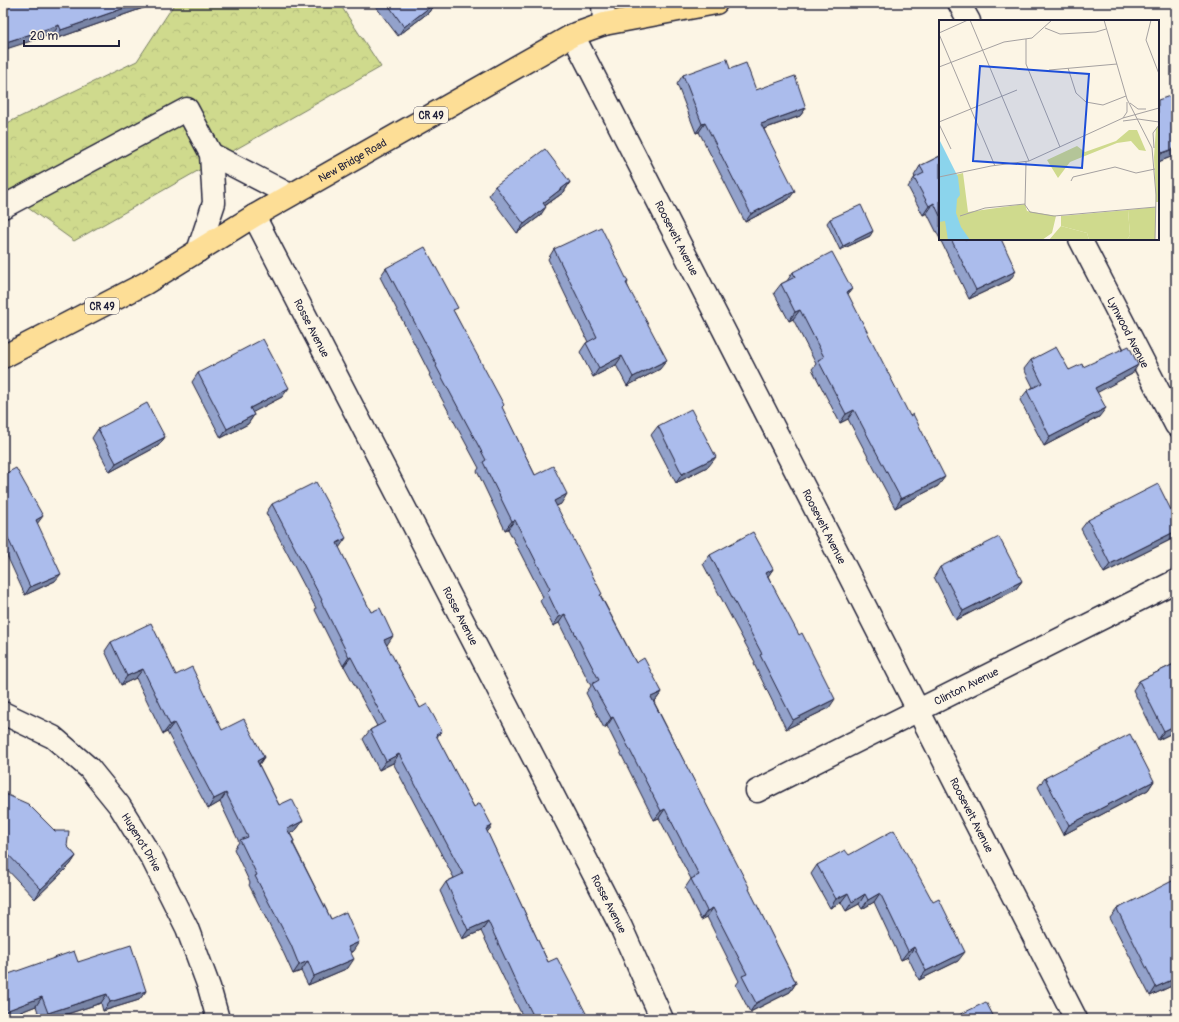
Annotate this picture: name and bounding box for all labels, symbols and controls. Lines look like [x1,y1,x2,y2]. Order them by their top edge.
inset map [939,20,1159,240]
scale bar [24,22,119,48]
text: 20 m [30,29,59,44]
road number: CR 49 [414,107,448,123]
street label: New Bridge Road [316,136,389,185]
street label: Roosevelt Avenue [652,199,701,278]
street label: Lynwood Avenue [1104,295,1152,371]
street label: Rosse Avenue [291,297,332,360]
road number: CR 49 [85,298,119,314]
street label: Roosevelt Avenue [799,487,849,567]
street label: Rosse Avenue [440,585,481,648]
street label: Clinton Avenue [932,665,1001,708]
street label: Roosevelt Avenue [947,776,996,855]
street label: Hugenot Drive [119,811,164,874]
street label: Rosse Avenue [588,873,629,936]

